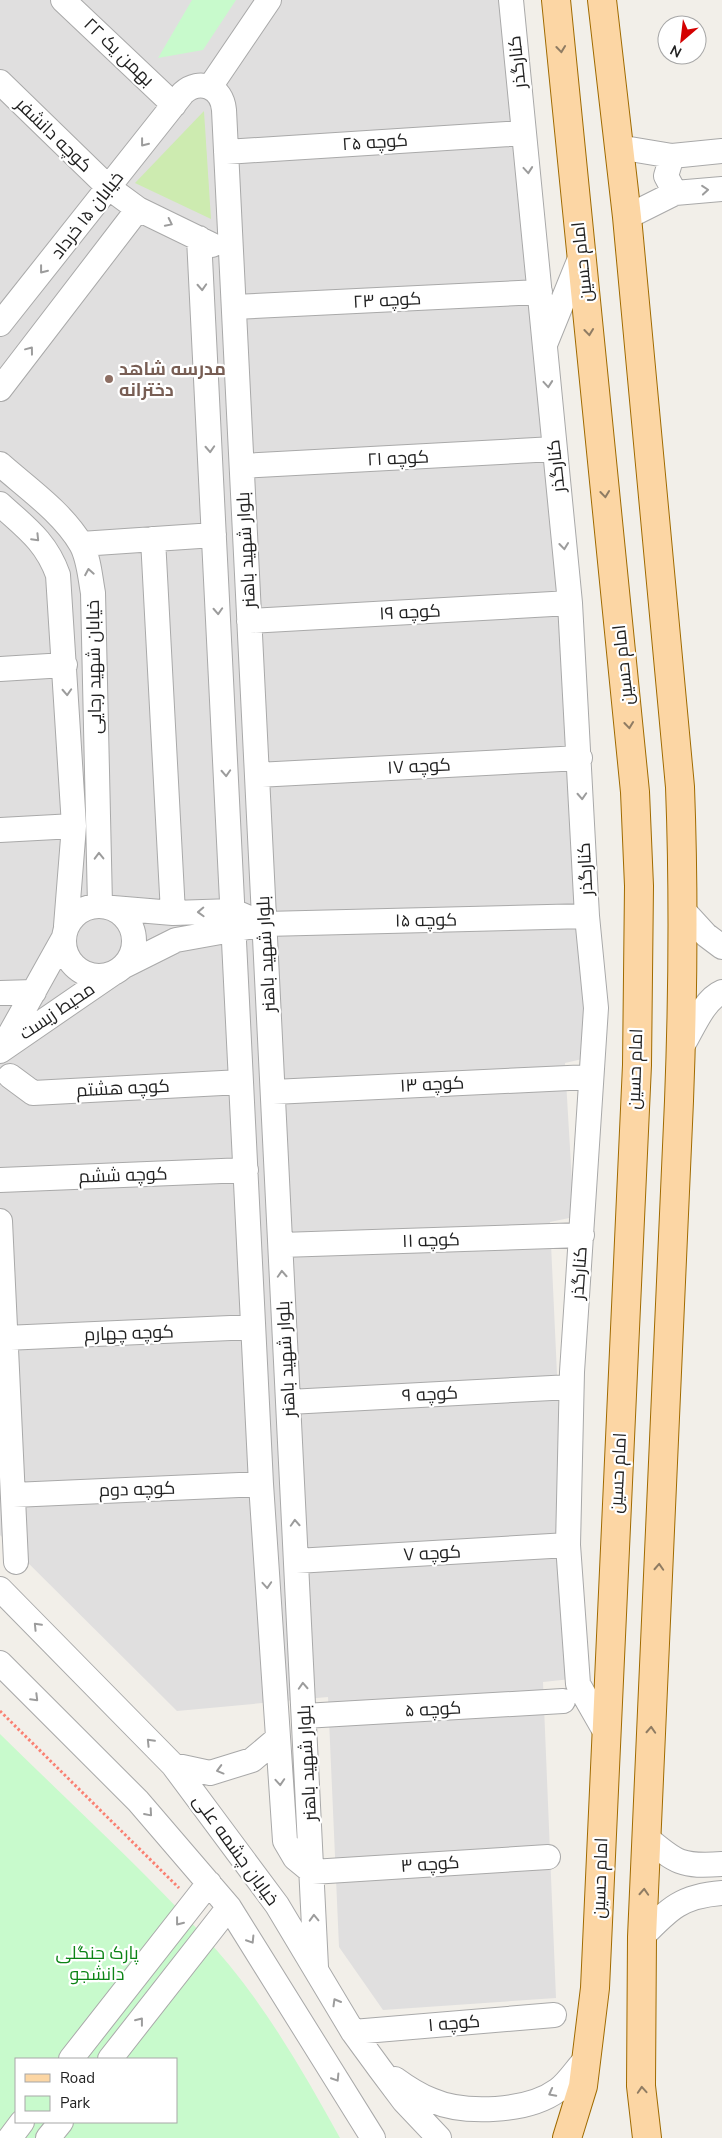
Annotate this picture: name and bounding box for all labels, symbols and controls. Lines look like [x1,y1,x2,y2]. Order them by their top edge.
street label: ۲۲ بهمن یک [79,12,159,92]
north arrow [657,15,707,65]
street label: کنارگذر [502,34,532,91]
text: N [667,40,685,62]
one-way arrow [555,45,566,53]
street label: کوچه دانشفر [10,92,97,177]
street label: کوچه ۲۵ [341,128,409,156]
one-way arrow [141,137,149,146]
street label: خیابان ۱۵ خرداد [45,166,129,264]
one-way arrow [522,167,533,175]
one-way arrow [701,185,709,196]
one-way arrow [164,217,173,227]
street label: امام حسین [566,220,598,304]
one-way arrow [39,265,48,274]
one-way arrow [196,283,207,291]
street label: کوچه ۲۳ [352,286,422,314]
one-way arrow [583,328,594,336]
one-way arrow [24,347,32,356]
place label: مدرسه شاهد دخترانه [119,357,226,402]
marker: مدرسه شاهد دخترانه [103,373,115,385]
one-way arrow [543,381,554,389]
street label: کنارگذر [541,438,571,495]
street label: کوچه ۲۱ [367,444,429,472]
one-way arrow [204,445,215,453]
one-way arrow [599,490,610,498]
street label: بلوار شهید باهنر [231,491,261,610]
one-way arrow [30,532,39,541]
one-way arrow [559,542,570,550]
one-way arrow [85,567,95,576]
street label: کوچه ۱۹ [379,598,441,626]
street label: خیابان شهید رجایی [81,600,107,734]
one-way arrow [212,607,223,615]
street label: امام حسین [607,623,639,707]
one-way arrow [61,689,72,697]
one-way arrow [623,721,634,729]
street label: کوچه ۱۷ [387,752,451,780]
one-way arrow [221,770,232,778]
one-way arrow [576,792,587,800]
street label: کنارگذر [572,842,598,897]
one-way arrow [94,852,104,860]
street label: بلوار شهید باهنر [251,895,281,1014]
one-way arrow [197,907,205,918]
street label: کوچه ۱۵ [395,907,457,933]
street label: محیط زیست [14,977,100,1045]
street label: امام حسین [622,1028,648,1110]
street label: کوچه ۱۳ [399,1070,465,1098]
street label: کوچه هشتم [76,1074,170,1102]
street label: کوچه ششم [78,1161,168,1189]
street label: کوچه ۱۱ [402,1227,460,1253]
street label: کنارگذر [565,1246,593,1301]
one-way arrow [277,1269,288,1277]
street label: بلوار شهید باهنر [271,1300,301,1419]
street label: کوچه چهارم [84,1319,174,1347]
street label: کوچه ۹ [401,1381,459,1407]
street label: امام حسین [604,1432,632,1514]
street label: کوچه دوم [98,1476,176,1502]
one-way arrow [289,1519,300,1527]
street label: کوچه ۷ [402,1540,462,1566]
one-way arrow [654,1563,664,1571]
one-way arrow [262,1582,273,1590]
one-way arrow [34,1623,43,1632]
one-way arrow [297,1681,308,1689]
one-way arrow [29,1692,38,1701]
street label: کوچه ۵ [404,1696,462,1722]
street label: بلوار شهید باهنر [292,1704,322,1823]
one-way arrow [646,1726,657,1734]
one-way arrow [147,1739,156,1748]
one-way arrow [217,1765,225,1775]
one-way arrow [275,1779,286,1787]
street label: خیابان چشمه علی [187,1790,285,1910]
one-way arrow [143,1808,152,1817]
street label: امام حسین [587,1837,613,1919]
street label: کوچه ۳ [400,1850,460,1878]
one-way arrow [639,1888,649,1896]
one-way arrow [309,1914,319,1922]
one-way arrow [176,1916,185,1926]
one-way arrow [244,1934,254,1943]
park label: پارک جنگلی دانشجو [55,1941,139,1986]
one-way arrow [333,1998,343,2007]
street label: کوچه ۱ [427,2009,481,2037]
one-way arrow [134,2018,142,2027]
legend [15,2058,178,2123]
text: Road [60,2068,95,2088]
one-way arrow [330,2072,340,2081]
one-way arrow [636,2085,647,2093]
one-way arrow [548,2087,557,2097]
text: Park [60,2093,90,2113]

